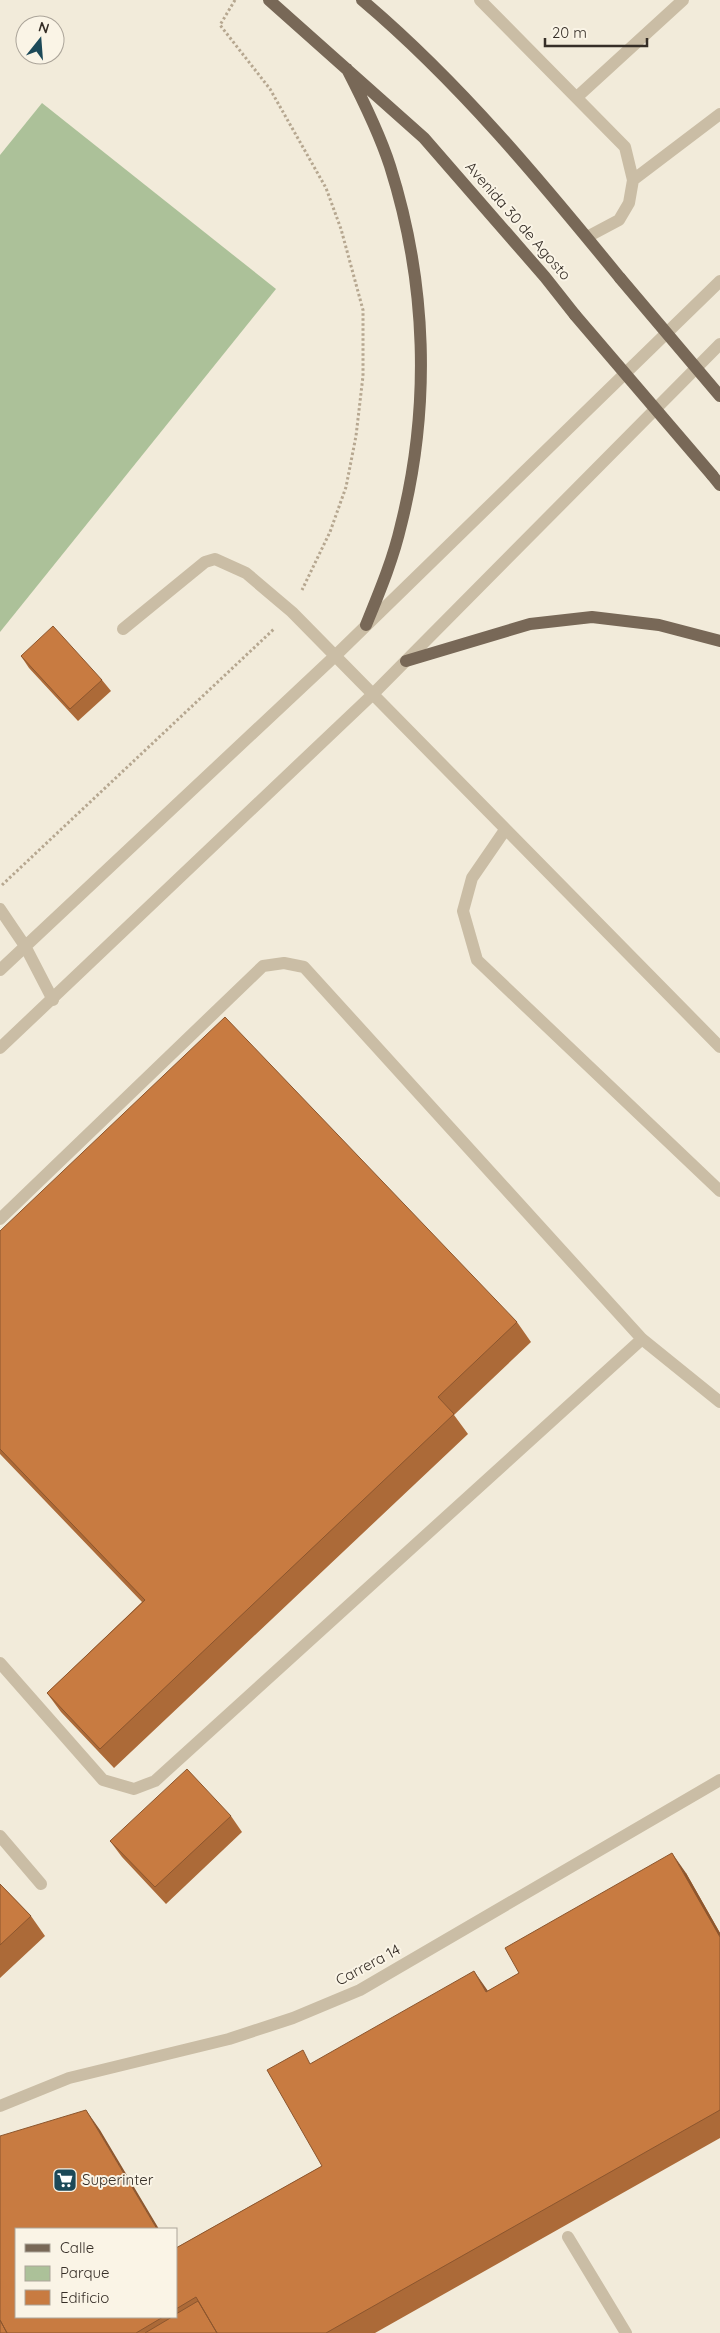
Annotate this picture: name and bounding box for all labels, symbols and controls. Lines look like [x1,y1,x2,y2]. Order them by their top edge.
north arrow [15,15,65,65]
scale bar [545,15,648,47]
text: N [36,17,51,38]
text: 20 m [552,23,587,42]
street label: Avenida 30 de Agosto [462,157,575,284]
street label: Carrera 14 [332,1940,403,1990]
supermarket icon: Superinter [52,2167,78,2193]
place label: Superinter [82,2170,154,2189]
legend [15,2228,178,2318]
text: Calle [60,2238,94,2257]
text: Parque [60,2263,110,2282]
text: Edificio [60,2288,109,2307]

